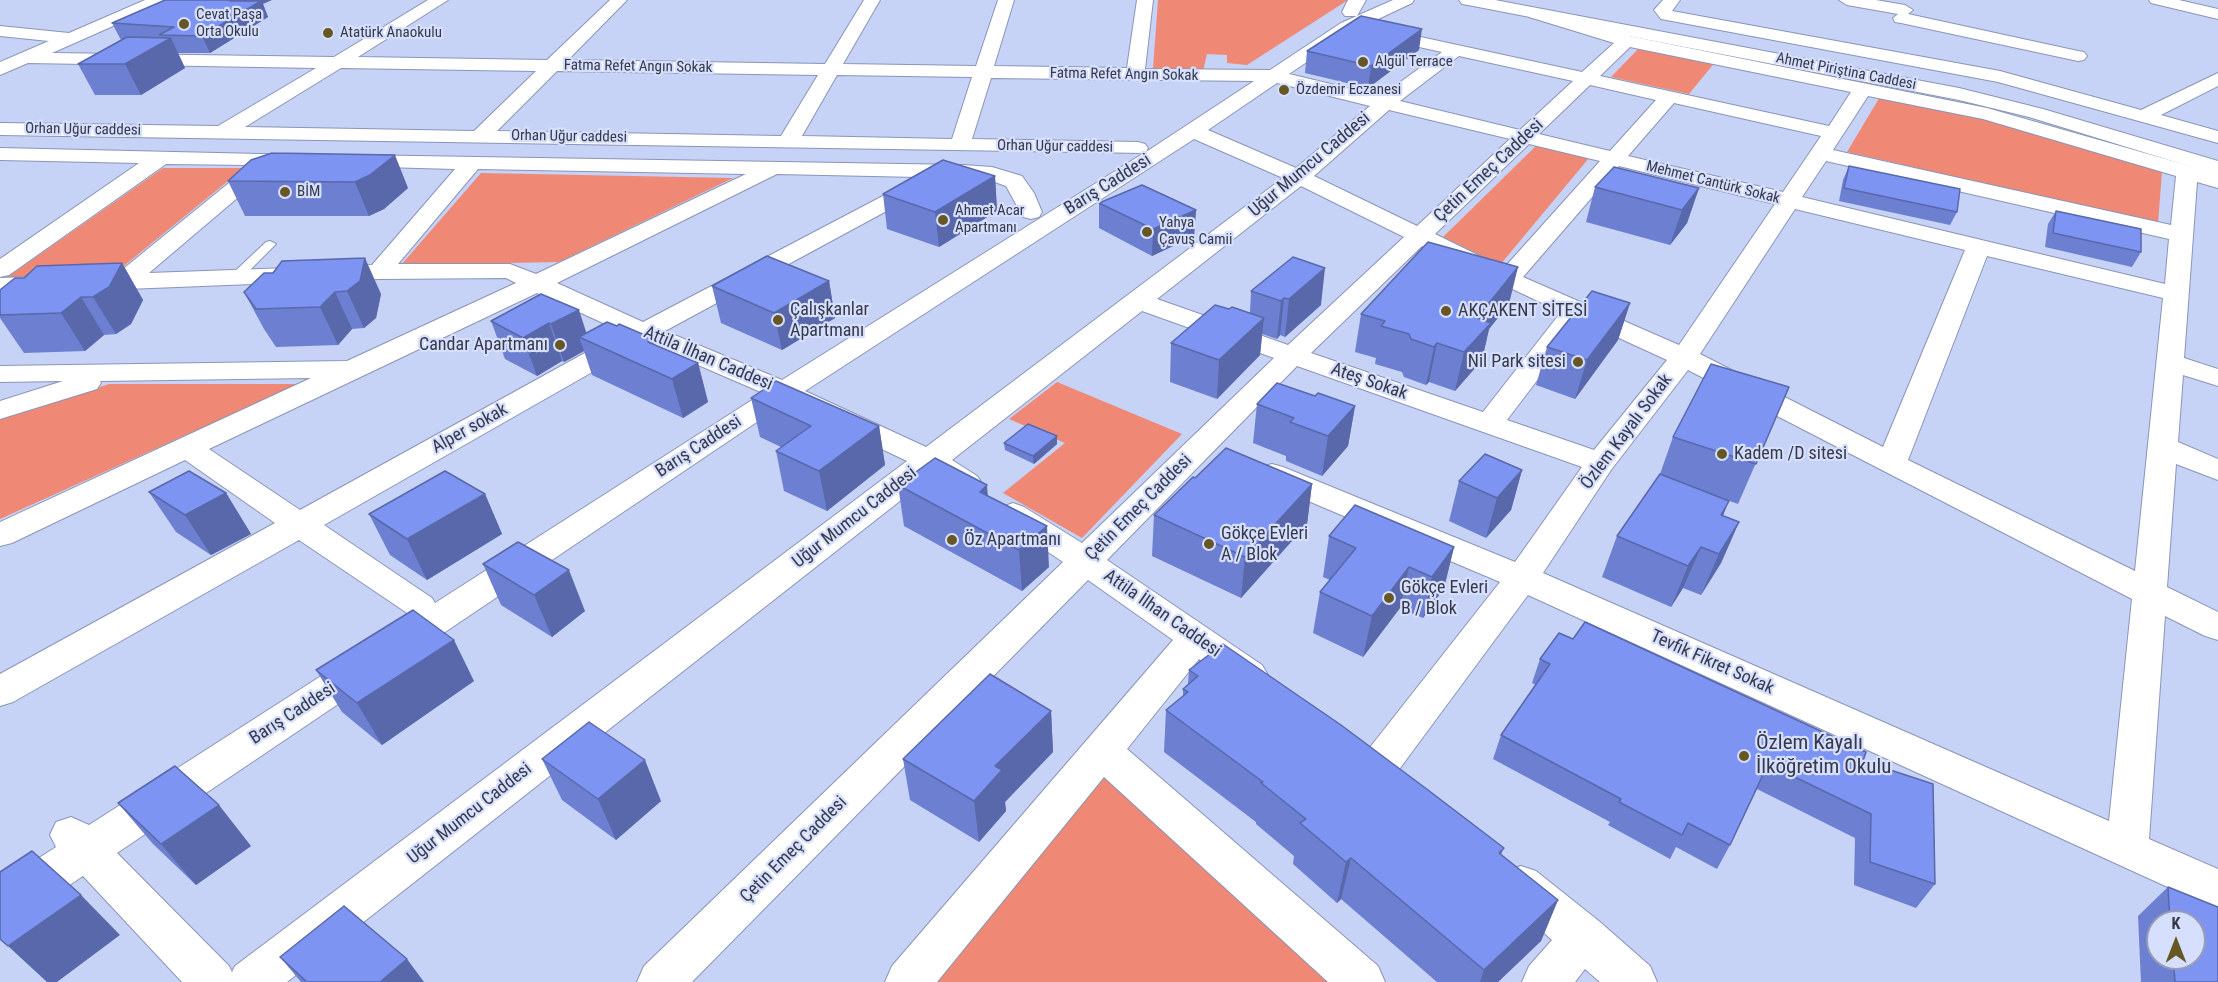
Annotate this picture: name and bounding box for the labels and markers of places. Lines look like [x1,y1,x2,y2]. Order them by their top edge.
place label: Cevat Paşa Orta Okulu [196,6,262,41]
marker: Cevat Paşa Orta Okulu [177,17,191,31]
place label: Atatürk Anaokulu [340,24,442,42]
marker: Atatürk Anaokulu [321,26,335,40]
place label: Algül Terrace [1375,53,1453,71]
marker: Algül Terrace [1356,55,1370,69]
place label: Özdemir Eczanesi [1296,81,1401,99]
marker: Özdemir Eczanesi [1277,83,1291,97]
place label: BİM [297,183,320,201]
marker: BİM [278,185,292,199]
place label: Ahmet Acar Apartmanı [955,202,1024,237]
marker: Ahmet Acar Apartmanı [936,213,950,227]
place label: Yahya Çavuş Camii [1159,214,1232,249]
marker: Yahya Çavuş Camii [1140,225,1154,239]
place label: Çalışkanlar Apartmanı [790,299,869,342]
place label: AKÇAKENT SİTESİ [1458,300,1587,322]
marker: AKÇAKENT SİTESİ [1439,304,1453,318]
marker: Çalışkanlar Apartmanı [771,313,785,327]
place label: Candar Apartmanı [419,334,548,356]
marker: Candar Apartmanı [553,338,567,352]
place label: Nil Park sitesi [1468,351,1566,373]
marker: Nil Park sitesi [1571,355,1585,369]
place label: Kadem /D sitesi [1734,443,1847,465]
marker: Kadem /D sitesi [1715,447,1729,461]
place label: Gökçe Evleri A / Blok [1221,523,1308,566]
place label: Öz Apartmanı [964,529,1061,551]
marker: Öz Apartmanı [945,533,959,547]
marker: Gökçe Evleri A / Blok [1202,537,1216,551]
place label: Gökçe Evleri B / Blok [1401,577,1488,620]
marker: Gökçe Evleri B / Blok [1382,591,1396,605]
place label: Özlem Kayalı İlköğretim Okulu [1756,731,1891,781]
marker: Özlem Kayalı İlköğretim Okulu [1737,749,1751,763]

